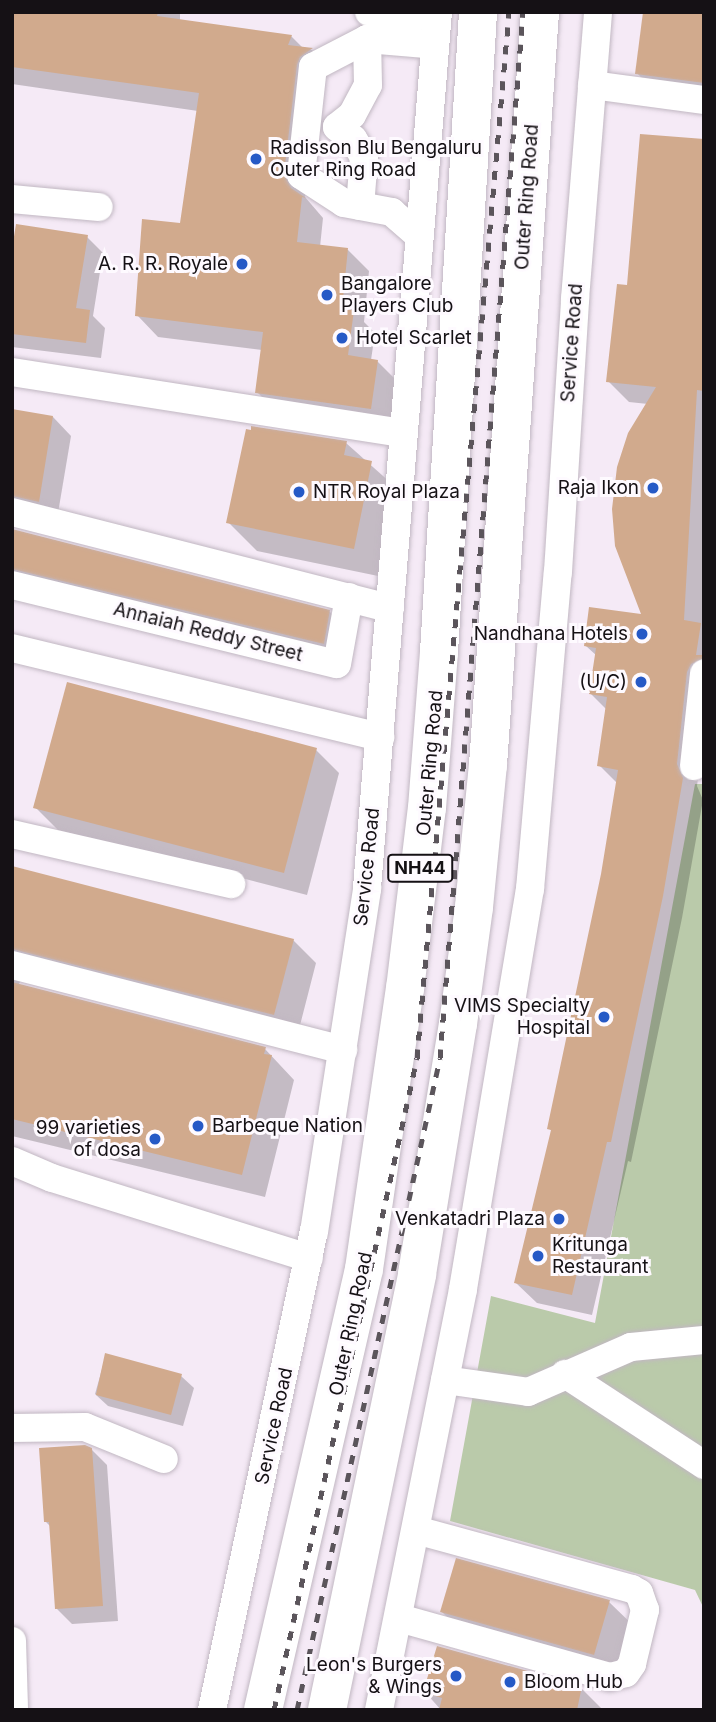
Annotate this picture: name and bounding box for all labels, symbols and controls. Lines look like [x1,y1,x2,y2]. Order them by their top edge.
street label: Outer Ring Road [511,123,543,271]
place label: Radisson Blu Bengaluru Outer Ring Road [270,137,482,181]
marker: Radisson Blu Bengaluru Outer Ring Road [248,151,264,167]
place label: A. R. R. Royale [98,253,228,275]
marker: A. R. R. Royale [234,256,250,272]
place label: Bangalore Players Club [341,273,453,317]
street label: Service Road [556,283,588,403]
marker: Bangalore Players Club [319,287,335,303]
place label: Hotel Scarlet [356,327,472,349]
marker: Hotel Scarlet [334,330,350,346]
place label: Raja Ikon [558,477,639,499]
marker: Raja Ikon [645,480,661,496]
place label: NTR Royal Plaza [313,481,460,503]
marker: NTR Royal Plaza [291,484,307,500]
street label: Annaiah Reddy Street [111,597,305,667]
place label: Nandhana Hotels [474,623,628,645]
marker: Nandhana Hotels [634,626,650,642]
place label: (U/C) [579,671,627,693]
marker: (U/C) [633,674,649,690]
street label: Outer Ring Road [412,689,448,837]
street label: Service Road [349,807,385,927]
road number: NH44 [387,854,453,882]
place label: VIMS Specialty Hospital [454,995,590,1039]
marker: VIMS Specialty Hospital [596,1009,612,1025]
place label: Barbeque Nation [212,1115,363,1137]
place label: 99 varieties of dosa [36,1117,141,1161]
marker: Barbeque Nation [190,1118,206,1134]
marker: 99 varieties of dosa [147,1131,163,1147]
place label: Venkatadri Plaza [395,1208,545,1230]
marker: Venkatadri Plaza [551,1211,567,1227]
place label: Kritunga Restaurant [552,1234,649,1278]
marker: Kritunga Restaurant [530,1248,546,1264]
street label: Outer Ring Road [325,1250,377,1398]
street label: Service Road [250,1365,298,1487]
place label: Leon's Burgers & Wings [306,1654,442,1698]
marker: Leon's Burgers & Wings [448,1668,464,1684]
place label: Bloom Hub [524,1671,623,1693]
marker: Bloom Hub [502,1674,518,1690]

